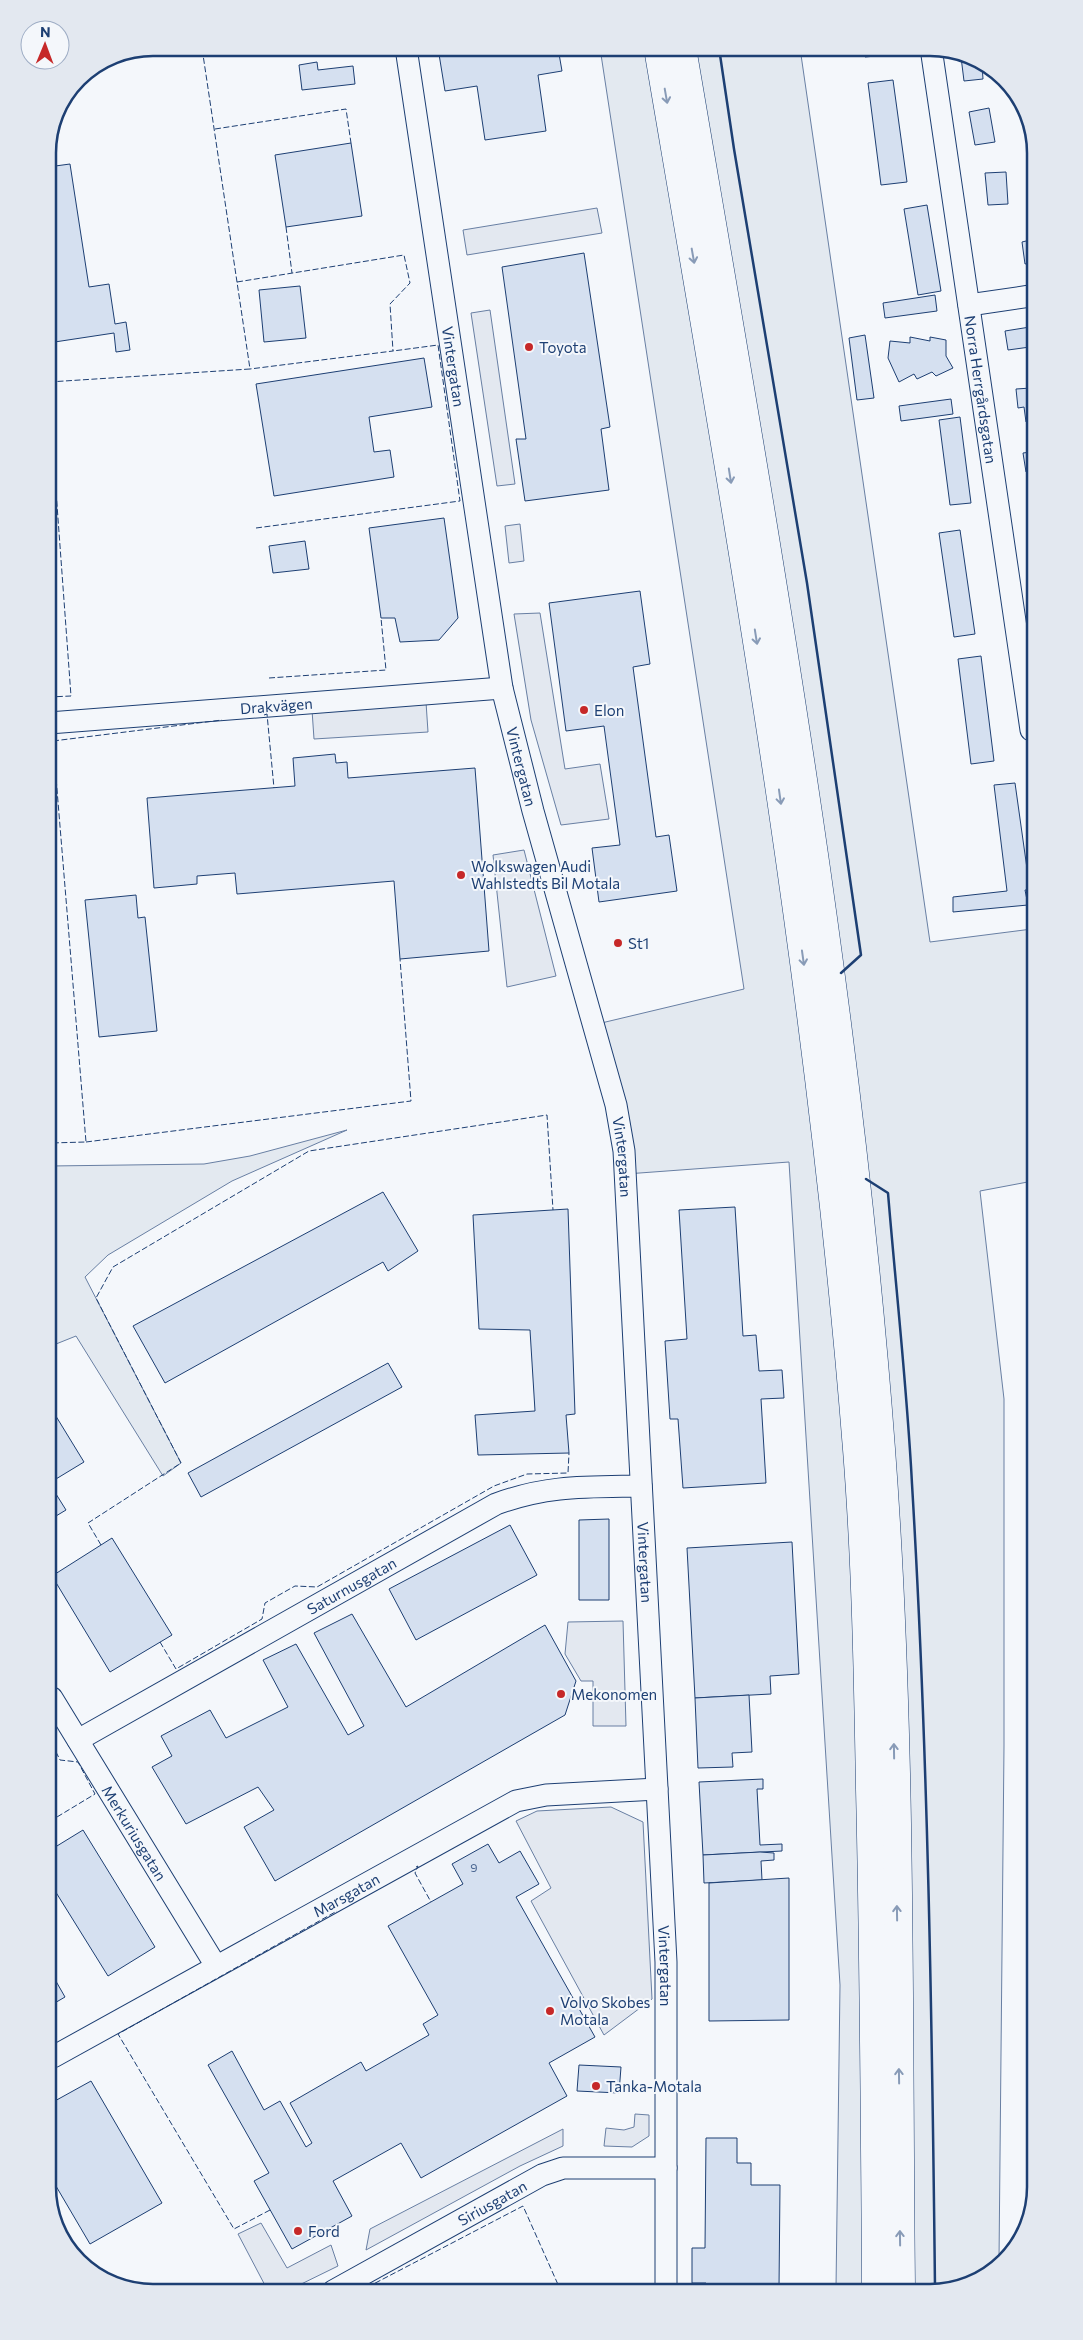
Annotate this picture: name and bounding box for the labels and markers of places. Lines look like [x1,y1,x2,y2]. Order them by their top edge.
place label: Toyota [539,338,587,356]
marker: Toyota [523,341,535,353]
place label: Elon [594,701,624,719]
marker: Elon [578,704,590,716]
place label: Wolkswagen Audi Wahlstedts Bil Motala [471,857,620,892]
marker: Wolkswagen Audi Wahlstedts Bil Motala [455,869,467,881]
place label: St1 [628,934,649,952]
marker: St1 [612,937,624,949]
place label: Mekonomen [571,1685,657,1703]
marker: Mekonomen [555,1688,567,1700]
place label: Volvo Skobes Motala [560,1993,651,2028]
marker: Volvo Skobes Motala [544,2005,556,2017]
place label: Tanka-Motala [606,2077,702,2095]
marker: Tanka-Motala [590,2080,602,2092]
place label: Ford [308,2222,340,2240]
marker: Ford [292,2225,304,2237]

